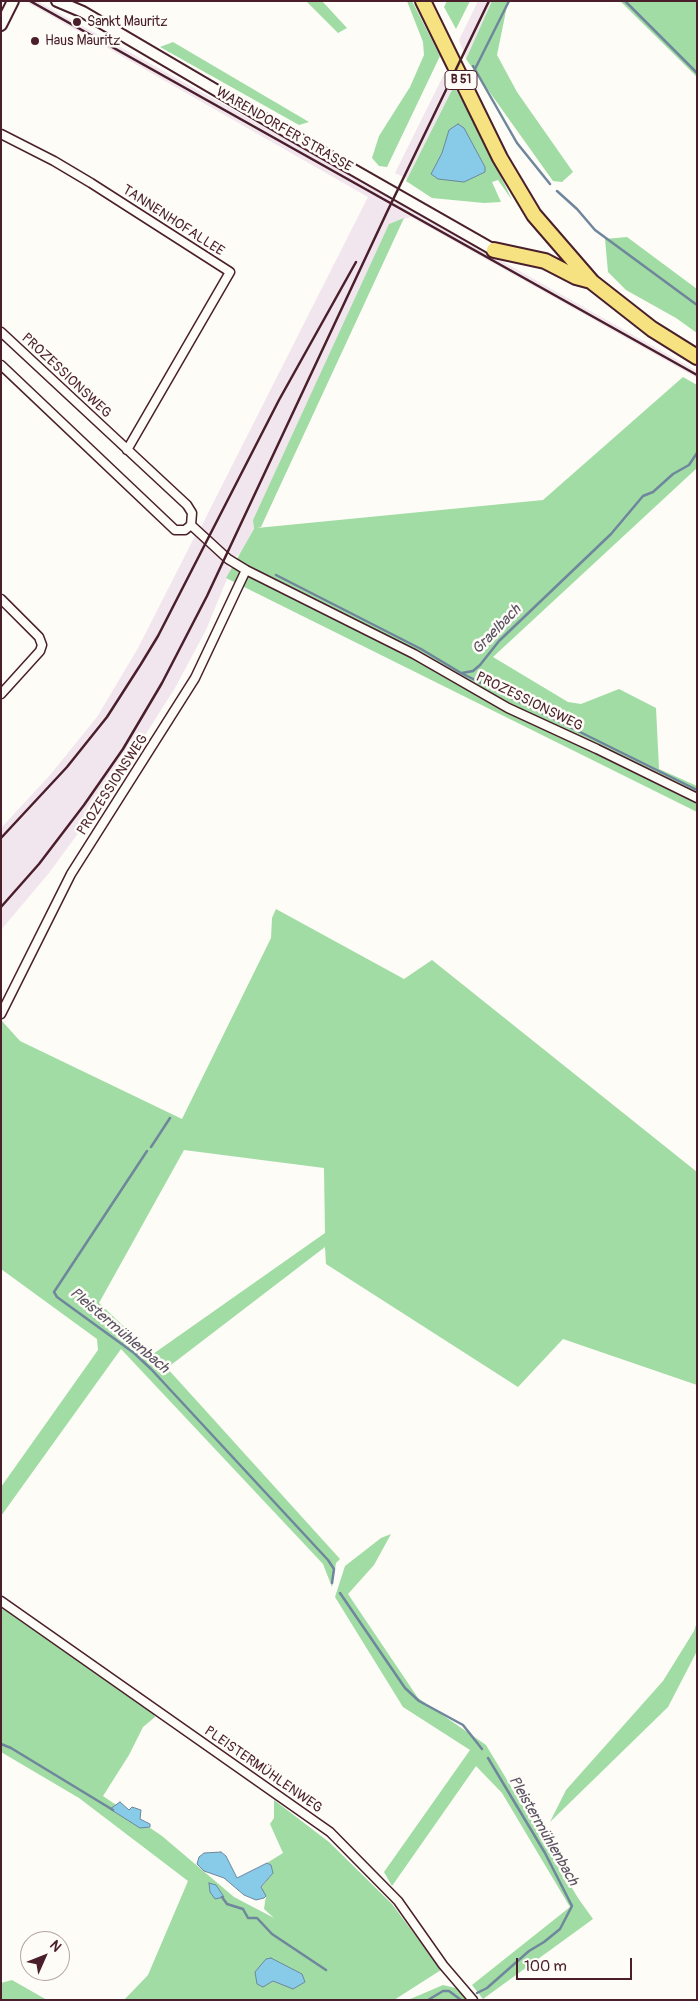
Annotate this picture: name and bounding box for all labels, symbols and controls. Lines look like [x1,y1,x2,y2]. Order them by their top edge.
place label: Sankt Mauritz [87,14,167,30]
marker: Sankt Mauritz [71,16,83,28]
place label: Haus Mauritz [45,33,120,49]
marker: Haus Mauritz [29,35,41,47]
road number: B 51 [445,70,477,90]
street label: WARENDORFER STRASSE [213,84,355,176]
street label: TANNENHOFALLEE [119,182,227,260]
street label: PROZESSIONSWEG [18,330,114,422]
water label: Graelbach [469,601,525,659]
street label: PROZESSIONSWEG [473,669,585,735]
street label: PROZESSIONSWEG [74,731,152,839]
water label: Pleistermühlenbach [66,1284,172,1378]
street label: PLEISTERMÜHLENWEG [201,1723,325,1817]
water label: Pleistermühlenbach [504,1773,582,1889]
north arrow [20,1931,70,1981]
text: N [46,1937,65,1955]
scale bar [518,1948,634,1980]
text: 100 m [524,1957,567,1976]

